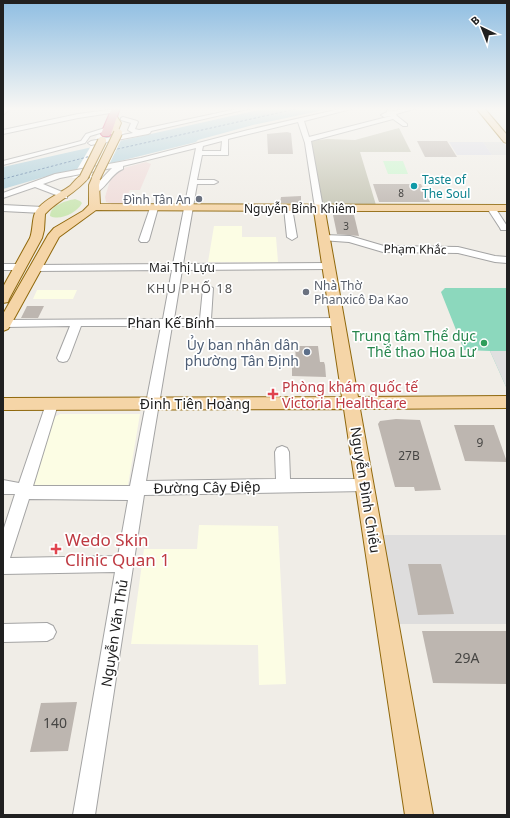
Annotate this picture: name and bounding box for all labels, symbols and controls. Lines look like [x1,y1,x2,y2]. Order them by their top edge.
north arrow [462,8,502,48]
text: B [467,12,483,28]
place label: Taste of The Soul [422,171,470,202]
marker: Taste of The Soul [409,181,419,191]
house number: 8 [398,186,404,200]
place label: Đình Tân An [123,191,191,208]
marker: Đình Tân An [194,194,204,204]
street label: Nguyễn Bỉnh Khiêm [244,200,356,217]
house number: 3 [343,219,349,233]
street label: Phạm Khắc [383,240,447,258]
street label: Mai Thị Lựu [149,259,215,276]
place label: Nhà Thờ Phanxicô Đa Kao [314,277,408,308]
district label: KHU PHỐ 18 [147,279,233,297]
marker: Nhà Thờ Phanxicô Đa Kao [301,287,311,297]
street label: Phan Kế Bính [127,313,215,332]
place label: Trung tâm Thể dục Thể thao Hoa Lư [352,326,477,361]
place label: Ủy ban nhân dân phường Tân Định [185,335,299,370]
marker: Trung tâm Thể dục Thể thao Hoa Lư [479,338,489,348]
marker: Ủy ban nhân dân phường Tân Định [302,347,312,357]
place label: Phòng khám quốc tế Victoria Healthcare [282,377,418,412]
marker: Phòng khám quốc tế Victoria Healthcare [267,388,279,400]
street label: Đinh Tiên Hoàng [140,394,250,413]
street label: Nguyễn Đình Chiểu [347,425,385,555]
house number: 9 [477,434,484,451]
house number: 27B [398,447,420,464]
street label: Đường Cây Điệp [153,477,261,497]
place label: Wedo Skin Clinic Quan 1 [65,528,170,571]
marker: Wedo Skin Clinic Quan 1 [50,543,62,555]
street label: Nguyễn Văn Thủ [96,578,132,688]
house number: 29A [455,648,480,667]
house number: 140 [43,713,67,732]

